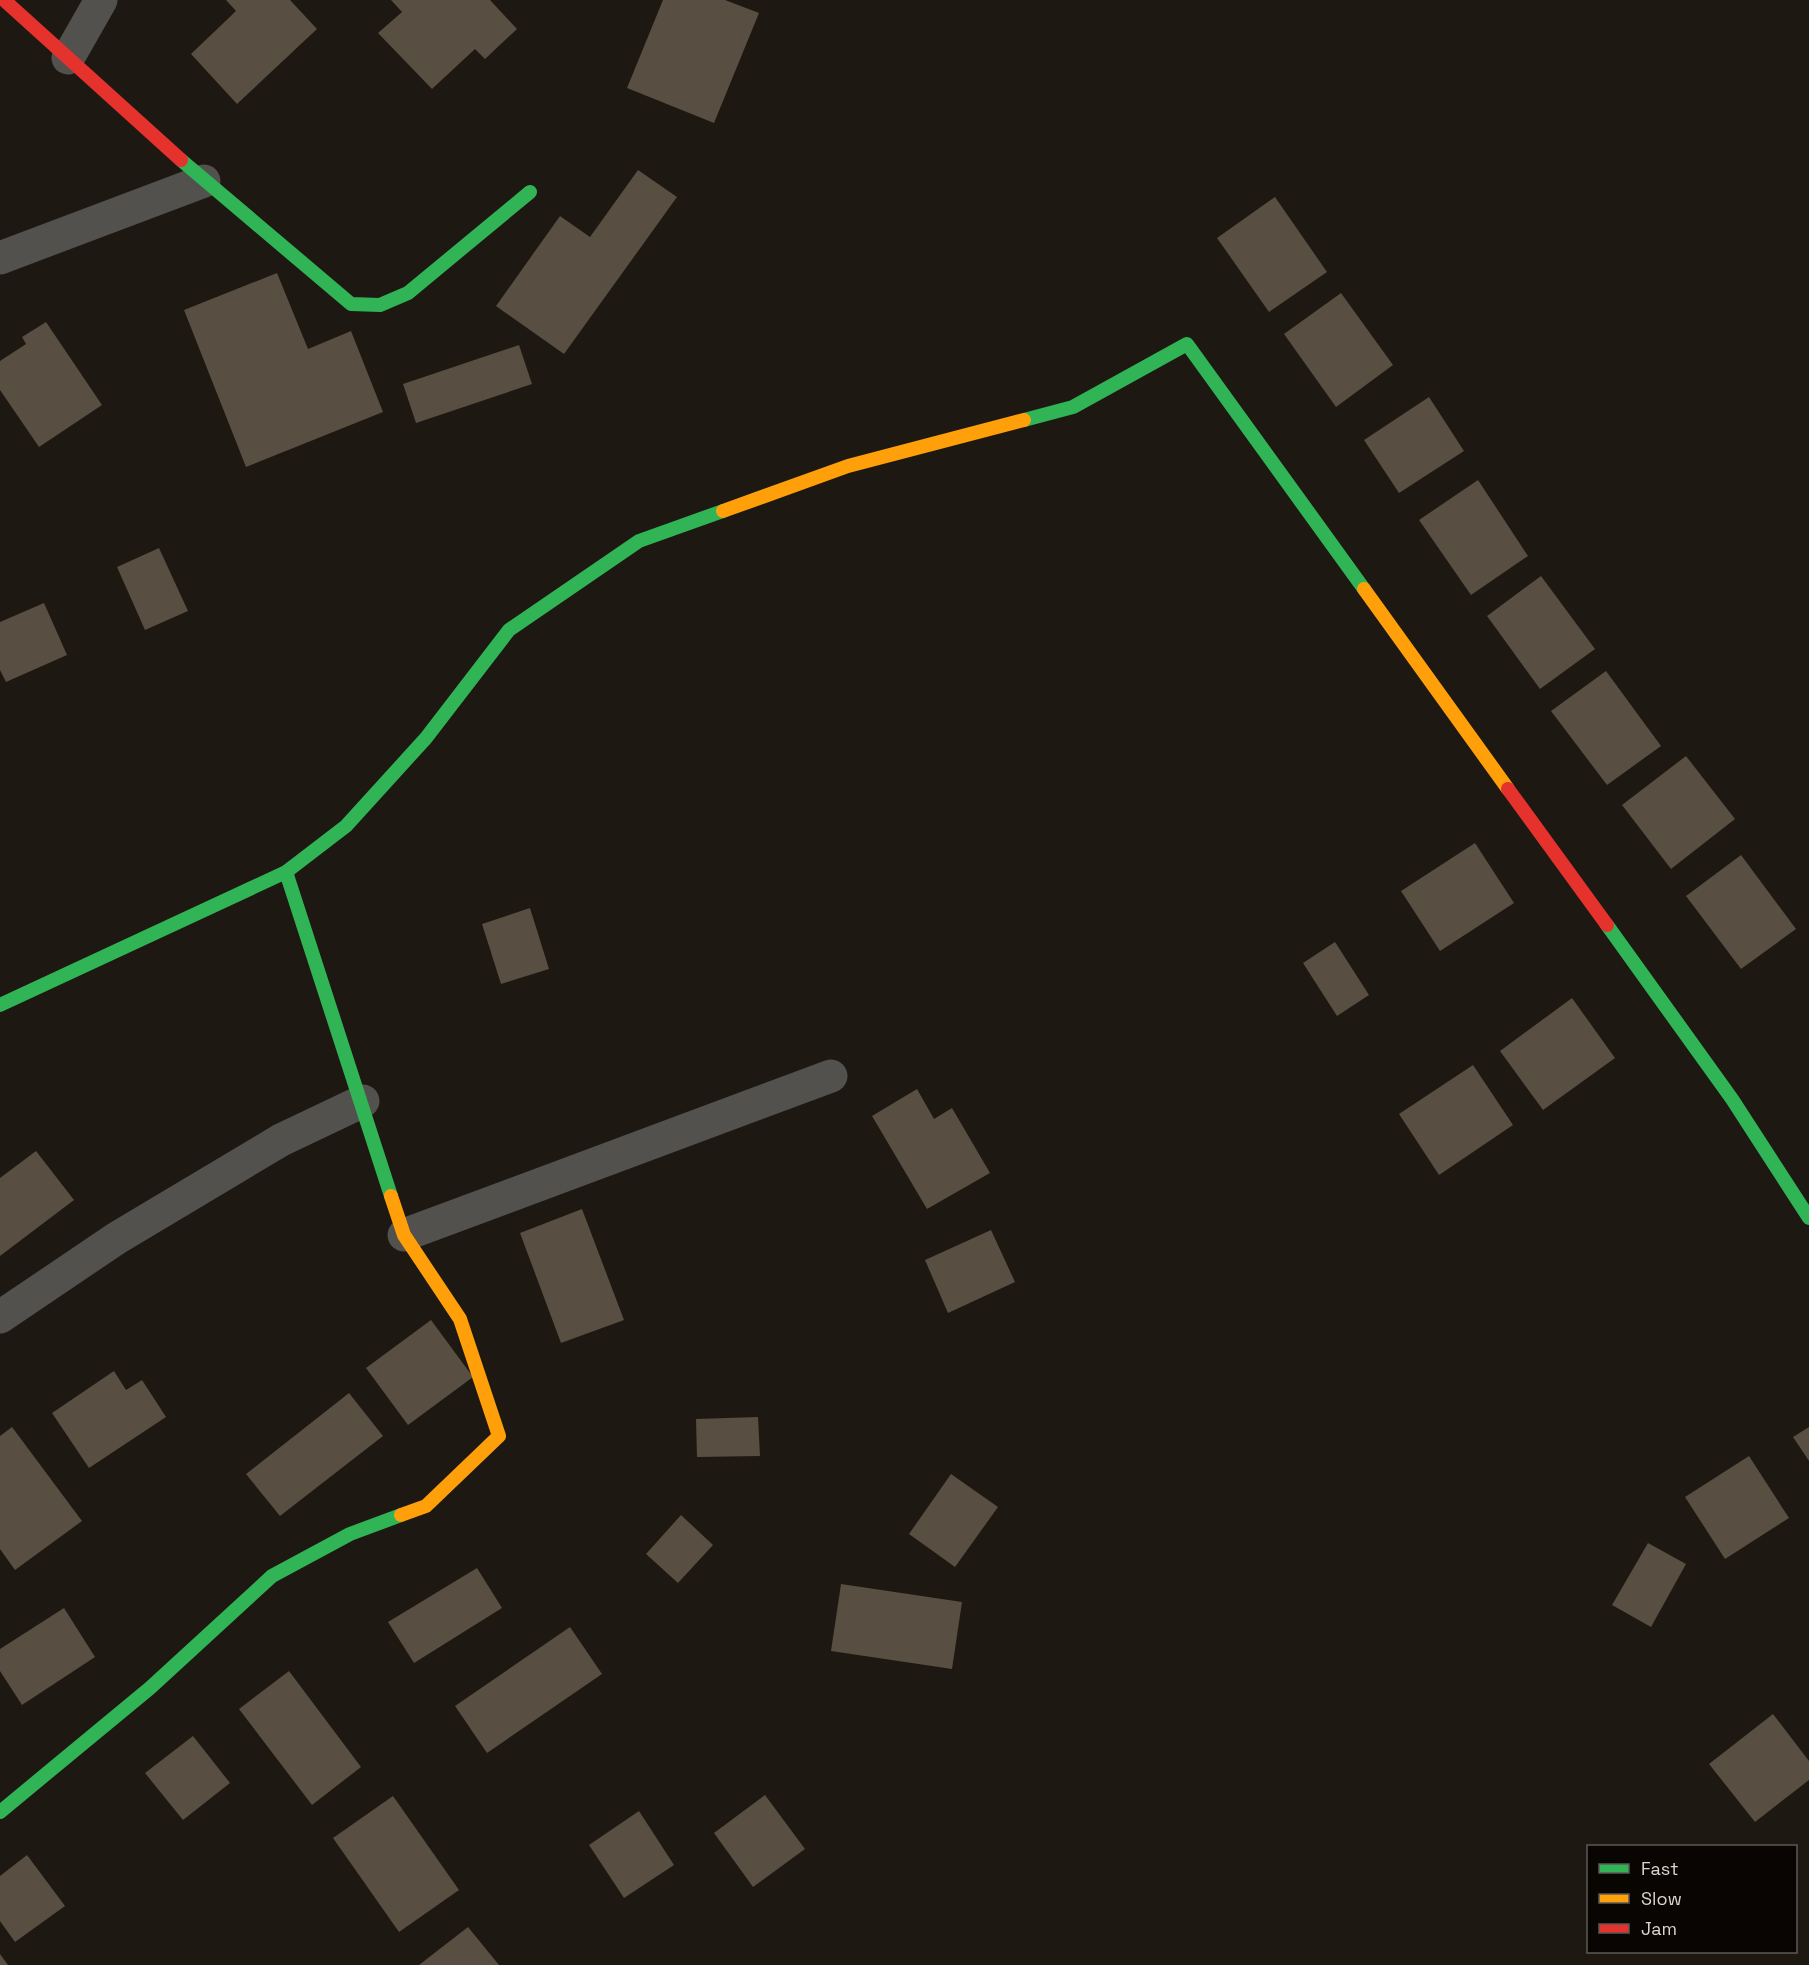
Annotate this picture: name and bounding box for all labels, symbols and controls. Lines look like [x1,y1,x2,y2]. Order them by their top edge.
legend [1587,1845,1797,1953]
text: Fast [1641,1857,1678,1880]
text: Slow [1641,1887,1682,1910]
text: Jam [1641,1917,1677,1940]

